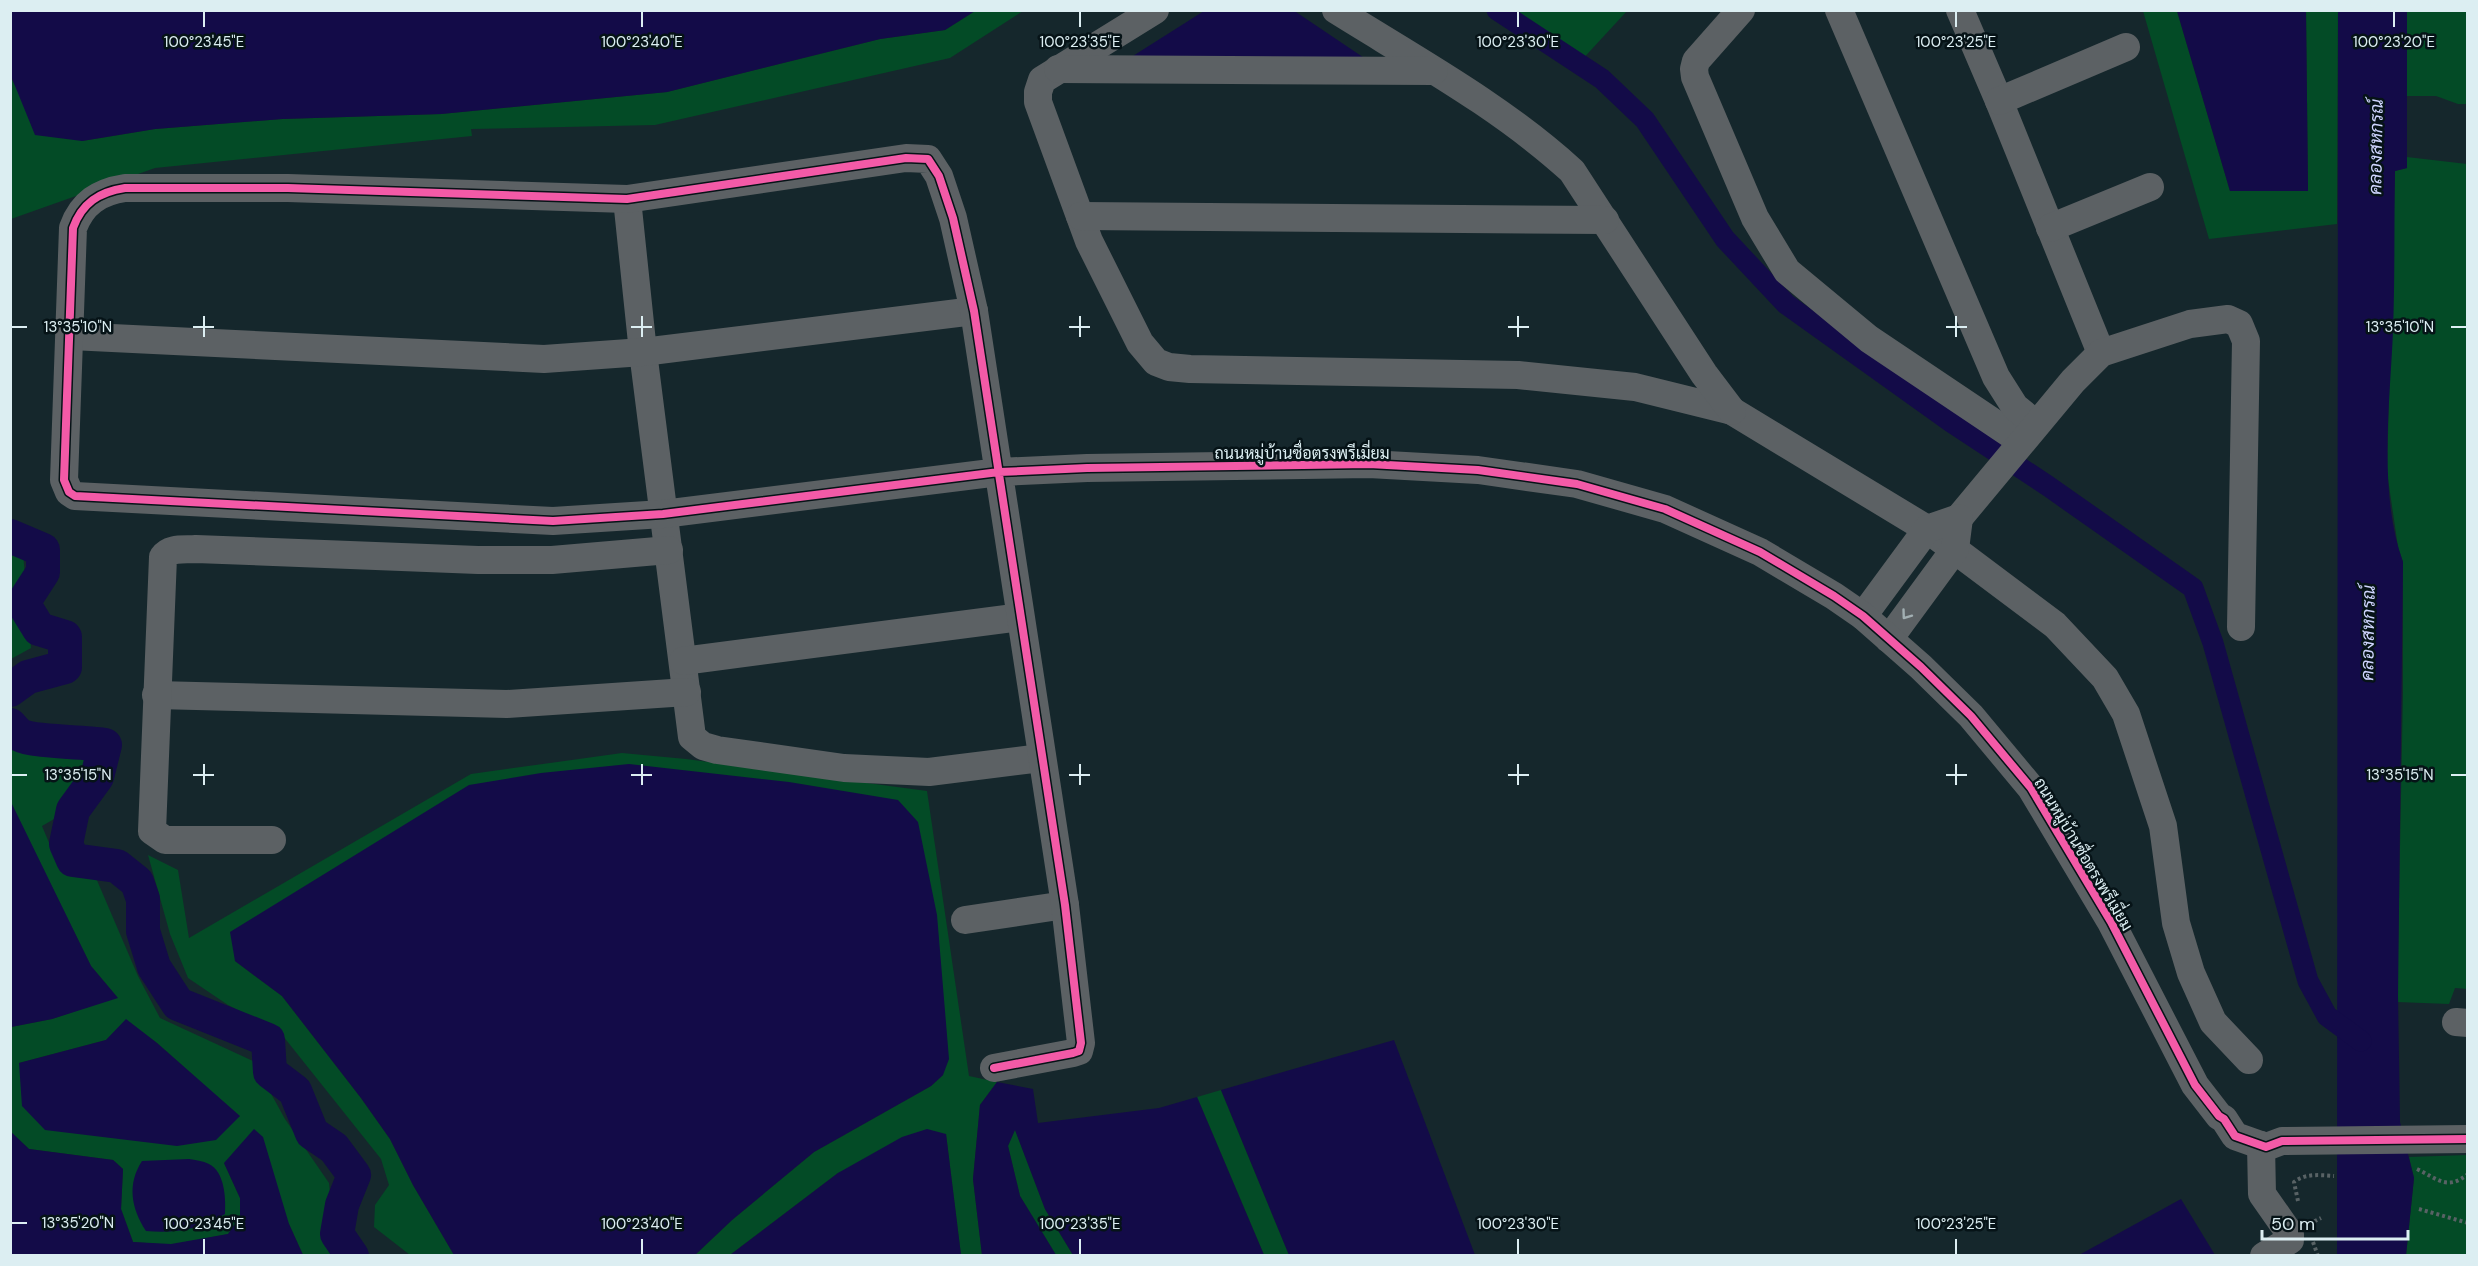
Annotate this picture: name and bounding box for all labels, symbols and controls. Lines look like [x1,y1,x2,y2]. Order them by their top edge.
text: 100°23'45"E [164,32,244,52]
text: 100°23'40"E [601,32,683,52]
text: 100°23'35"E [1040,32,1120,52]
text: 100°23'30"E [1477,32,1559,52]
text: 100°23'25"E [1916,32,1996,52]
text: 100°23'20"E [2353,32,2435,52]
water label: คลองสหกรณ์ [2362,96,2389,195]
text: 13°35'10"N [44,317,112,337]
text: 13°35'10"N [2366,317,2434,337]
street label: ถนนหมู่บ้านซื่อตรงพรีเมี่ยม [1215,439,1389,465]
water label: คลองสหกรณ์ [2354,582,2381,681]
one-way arrow [1902,609,1913,620]
text: 13°35'15"N [44,765,112,785]
text: 13°35'15"N [2366,765,2434,785]
street label: ถนนหมู่บ้านซื่อตรงพรีเมี่ยม [2029,772,2141,935]
scale bar [2262,1203,2408,1241]
text: 50 m [2271,1212,2315,1236]
text: 13°35'20"N [42,1213,114,1233]
text: 100°23'45"E [164,1214,244,1234]
text: 100°23'40"E [601,1214,683,1234]
text: 100°23'35"E [1040,1214,1120,1234]
text: 100°23'30"E [1477,1214,1559,1234]
text: 100°23'25"E [1916,1214,1996,1234]

